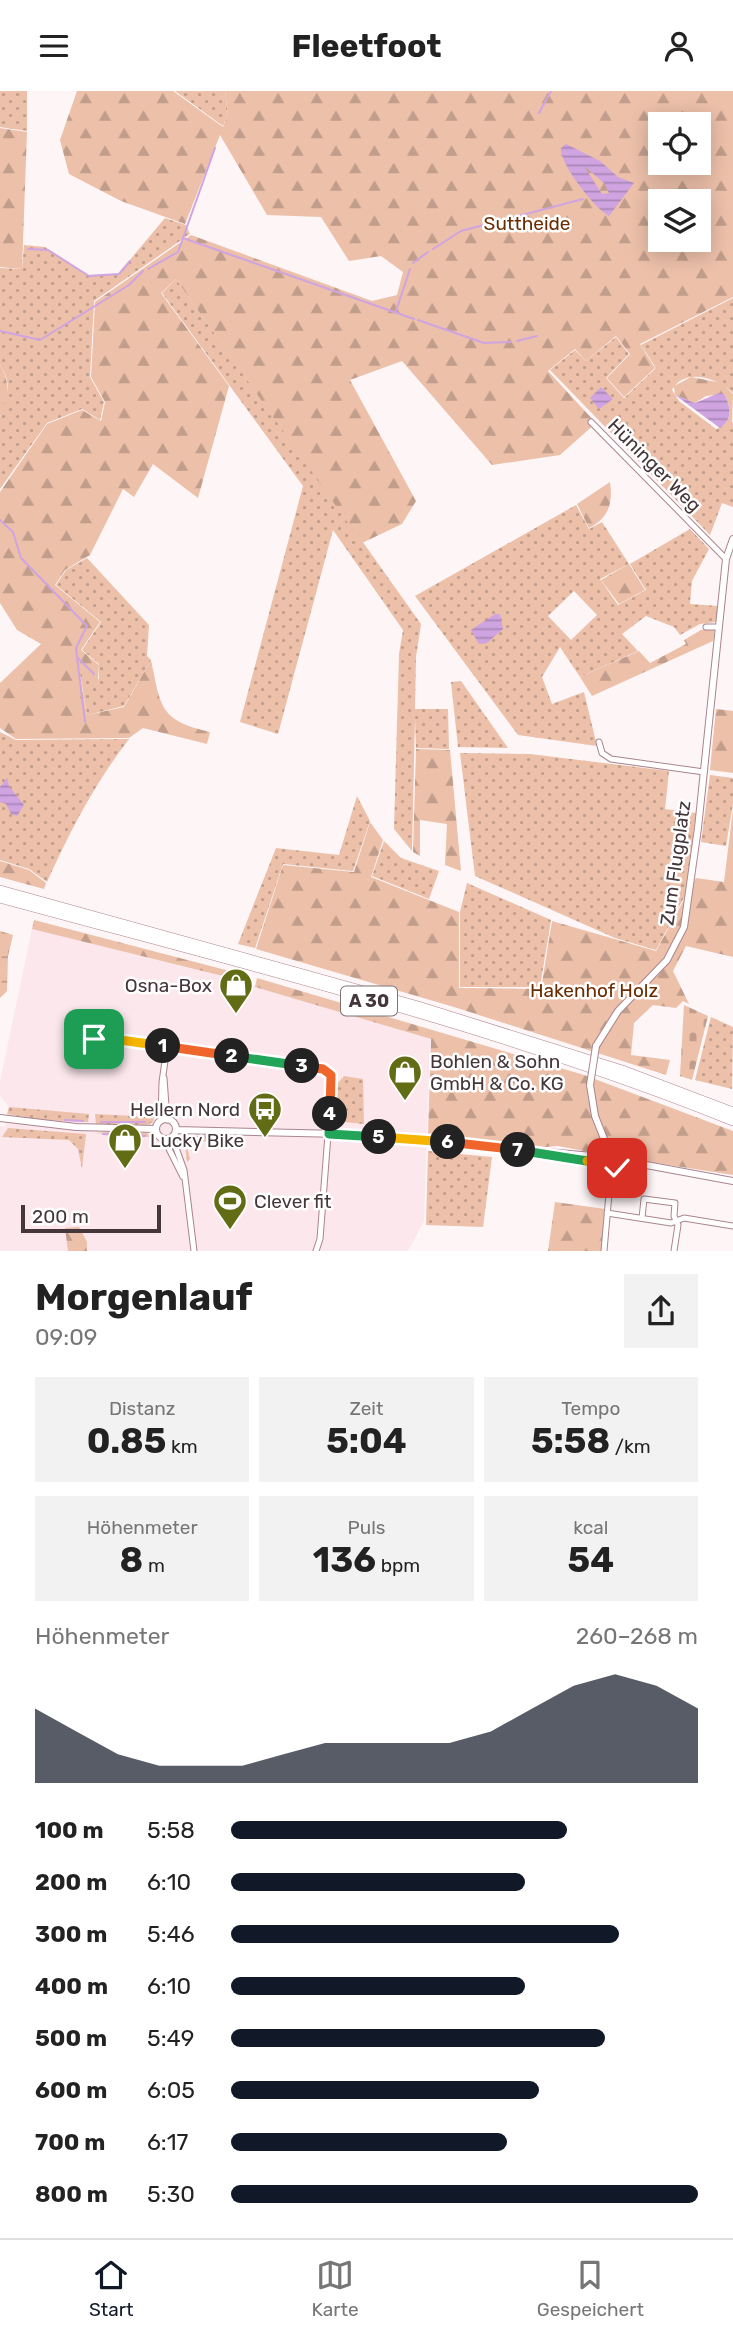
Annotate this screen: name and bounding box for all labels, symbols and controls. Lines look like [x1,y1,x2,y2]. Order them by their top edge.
icon: menu [35,27,73,65]
text: Fleetfoot [292,27,441,65]
icon: person [660,27,698,65]
map controls [648,112,711,252]
button: locate [648,112,711,175]
button: layers [648,189,711,252]
park label: Suttheide [484,212,570,235]
street label: Hüninger Weg [603,414,706,517]
street label: Zum Flugplatz [655,799,696,927]
shop icon: Osna-Box [217,966,255,1015]
place label: Osna-Box [125,974,212,997]
park label: Hakenhof Holz [530,979,658,1002]
road number: A 30 [341,987,397,1016]
pin [64,1009,124,1069]
icon: arrive [75,1020,113,1058]
pin: 1 [146,1028,180,1063]
text: 1 [158,1034,167,1057]
pin: 2 [215,1039,250,1073]
text: 2 [225,1044,238,1067]
pin: 3 [284,1049,320,1083]
place label: Bohlen & Sohn GmbH & Co. KG [430,1050,564,1095]
shop icon: Bohlen & Sohn GmbH & Co. KG [386,1053,424,1102]
text: 3 [295,1054,308,1077]
bus stop icon: Hellern Nord [246,1090,284,1139]
pin: 4 [312,1097,348,1131]
place label: Hellern Nord [130,1098,240,1121]
text: 4 [323,1102,336,1125]
pin: 5 [362,1119,396,1155]
shop icon: Lucky Bike [106,1121,144,1170]
text: 5 [372,1125,385,1148]
pin: 6 [430,1125,466,1159]
place label: Lucky Bike [150,1129,244,1152]
text: 6 [441,1130,454,1153]
pin: 7 [500,1133,536,1167]
text: 7 [512,1138,523,1161]
pin [587,1138,647,1198]
icon: check [598,1149,636,1187]
sports icon: Clever fit [211,1182,249,1231]
place label: Clever fit [254,1190,332,1213]
scale bar [21,1202,161,1234]
text: 200 m [32,1205,89,1228]
text: Morgenlauf [35,1274,252,1320]
button: share [624,1274,698,1348]
text: 09:09 [35,1323,97,1351]
text: Distanz [109,1397,175,1420]
text: Zeit [350,1397,383,1420]
text: Tempo [561,1397,620,1420]
text: 0.85 [87,1420,166,1462]
text: 5:04 [326,1420,407,1462]
text: 5:58 [531,1420,610,1462]
text: km [166,1435,198,1458]
text: /km [610,1435,651,1458]
text: Höhenmeter [87,1516,198,1539]
text: Puls [348,1516,385,1539]
text: kcal [573,1516,608,1539]
text: 8 [120,1539,143,1581]
text: 136 [313,1539,376,1581]
text: 54 [568,1539,614,1581]
text: m [143,1554,165,1577]
text: bpm [376,1554,420,1577]
text: Höhenmeter [35,1622,169,1650]
text: 260–268 m [576,1622,698,1650]
text: 100 m [35,1816,104,1844]
text: 5:58 [147,1816,195,1844]
text: 200 m [35,1868,107,1896]
text: 6:10 [147,1868,191,1896]
text: 300 m [35,1920,107,1948]
text: 5:46 [147,1920,195,1948]
text: 400 m [35,1972,108,2000]
text: 6:10 [147,1972,191,2000]
text: 500 m [35,2024,107,2052]
text: 5:49 [147,2024,194,2052]
text: 600 m [35,2076,107,2104]
text: 6:05 [147,2076,195,2104]
text: 700 m [35,2128,105,2156]
text: 6:17 [147,2128,188,2156]
text: 800 m [35,2180,108,2208]
text: 5:30 [147,2180,195,2208]
tab: Start [89,2256,133,2321]
tab: Karte [312,2256,359,2321]
tab: Gespeichert [537,2256,644,2321]

